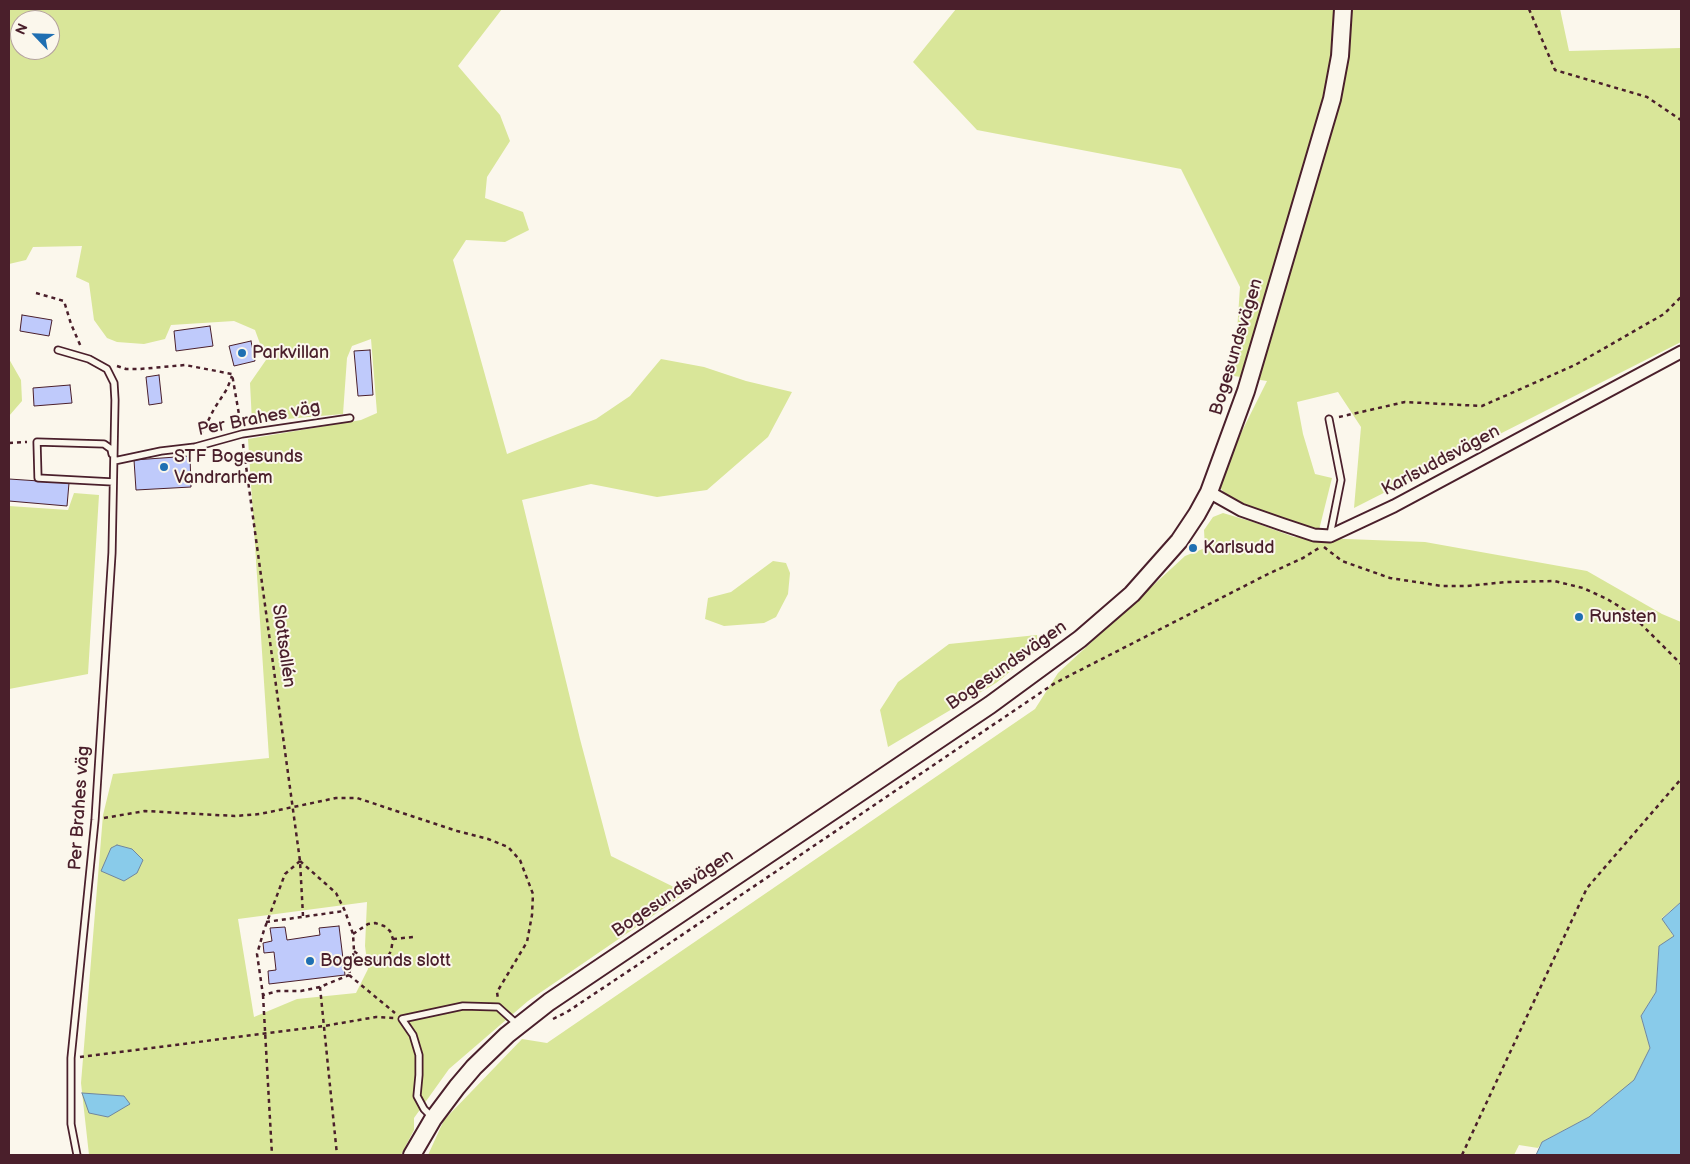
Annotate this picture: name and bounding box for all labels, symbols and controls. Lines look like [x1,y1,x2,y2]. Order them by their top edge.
north arrow [10,10,60,60]
text: N [12,21,32,37]
street label: Bogesundsvägen [1206,276,1268,418]
place label: Parkvillan [252,342,329,364]
marker: Parkvillan [236,347,248,359]
street label: Per Brahes väg [196,397,322,441]
street label: Karlsuddsvägen [1378,421,1504,501]
place label: STF Bogesunds Vandrarhem [174,446,303,488]
marker: STF Bogesunds Vandrarhem [158,461,170,473]
place label: Karlsudd [1203,537,1275,559]
marker: Karlsudd [1187,542,1199,554]
street label: Slottsallén [266,603,300,689]
place label: Runsten [1589,606,1657,628]
marker: Runsten [1573,611,1585,623]
street label: Bogesundsvägen [943,616,1071,716]
street label: Per Brahes väg [65,745,95,871]
street label: Bogesundsvägen [608,845,738,943]
place label: Bogesunds slott [320,950,451,972]
marker: Bogesunds slott [304,955,316,967]

